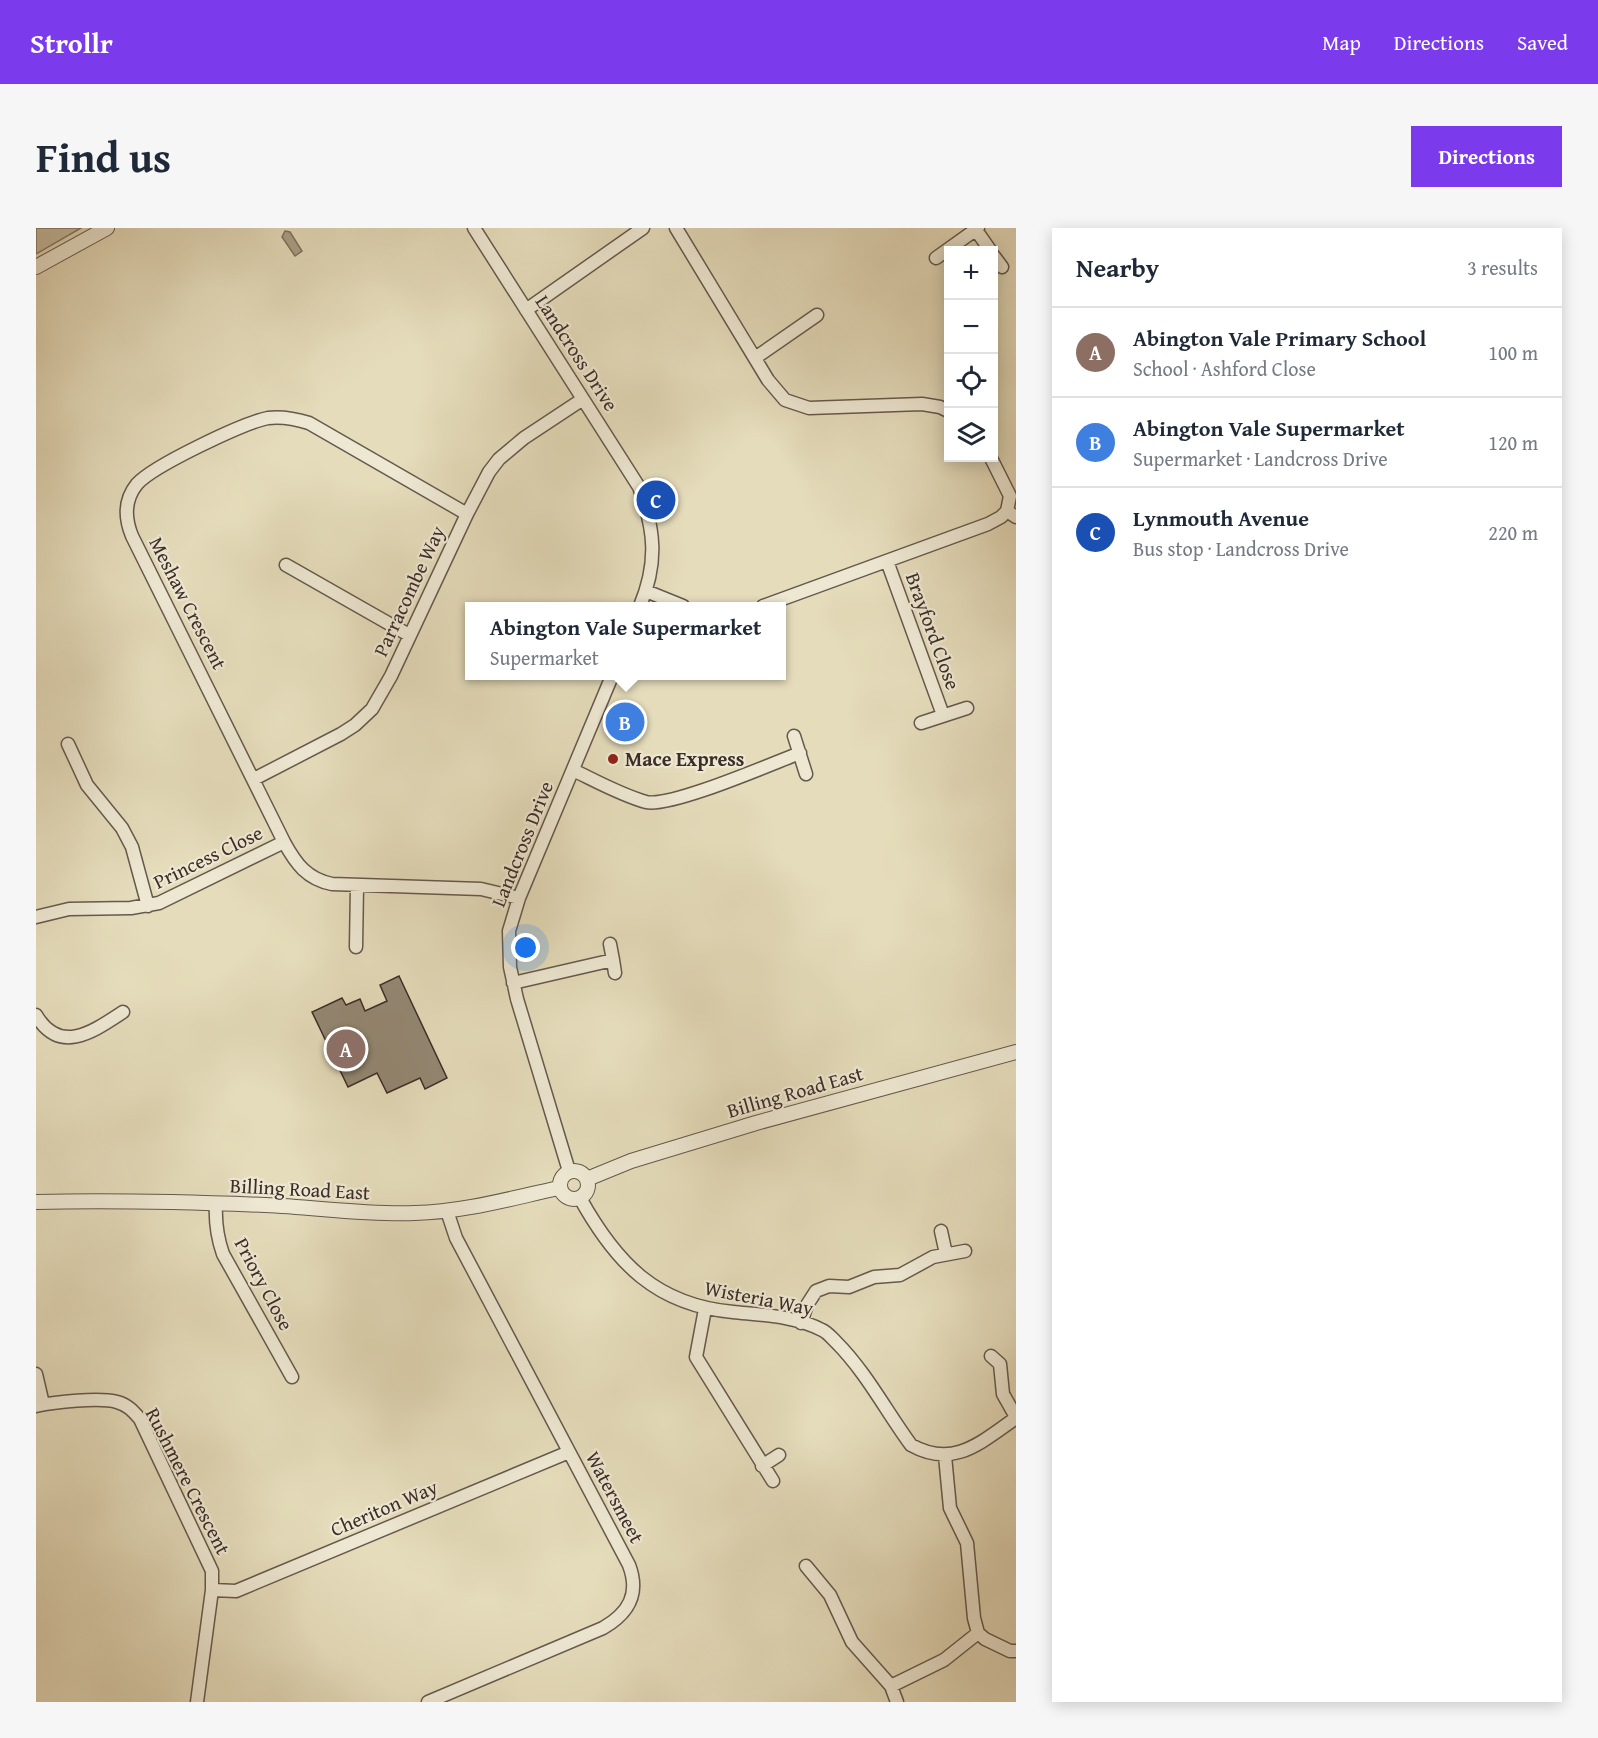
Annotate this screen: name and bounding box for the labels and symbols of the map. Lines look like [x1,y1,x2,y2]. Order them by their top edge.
street label: Landcross Drive [529,289,626,417]
pin: C [636,478,676,522]
street label: Parracombe Way [366,521,452,661]
street label: Meshaw Crescent [143,531,234,674]
street label: Brayford Close [899,568,968,693]
pin: B [606,700,644,744]
place label: Mace Express [625,744,744,773]
marker: Mace Express [606,752,620,766]
street label: Landcross Drive [483,777,560,911]
street label: Princess Close [148,818,267,896]
your location [511,933,540,962]
pin: A [326,1026,366,1072]
street label: Billing Road East [723,1058,866,1125]
street label: Billing Road East [229,1170,371,1207]
street label: Priory Close [228,1232,301,1335]
street label: Wisteria Way [702,1273,816,1322]
street label: Rushmere Crescent [139,1402,238,1559]
street label: Watersmeet [579,1446,652,1548]
street label: Cheriton Way [326,1472,442,1543]

